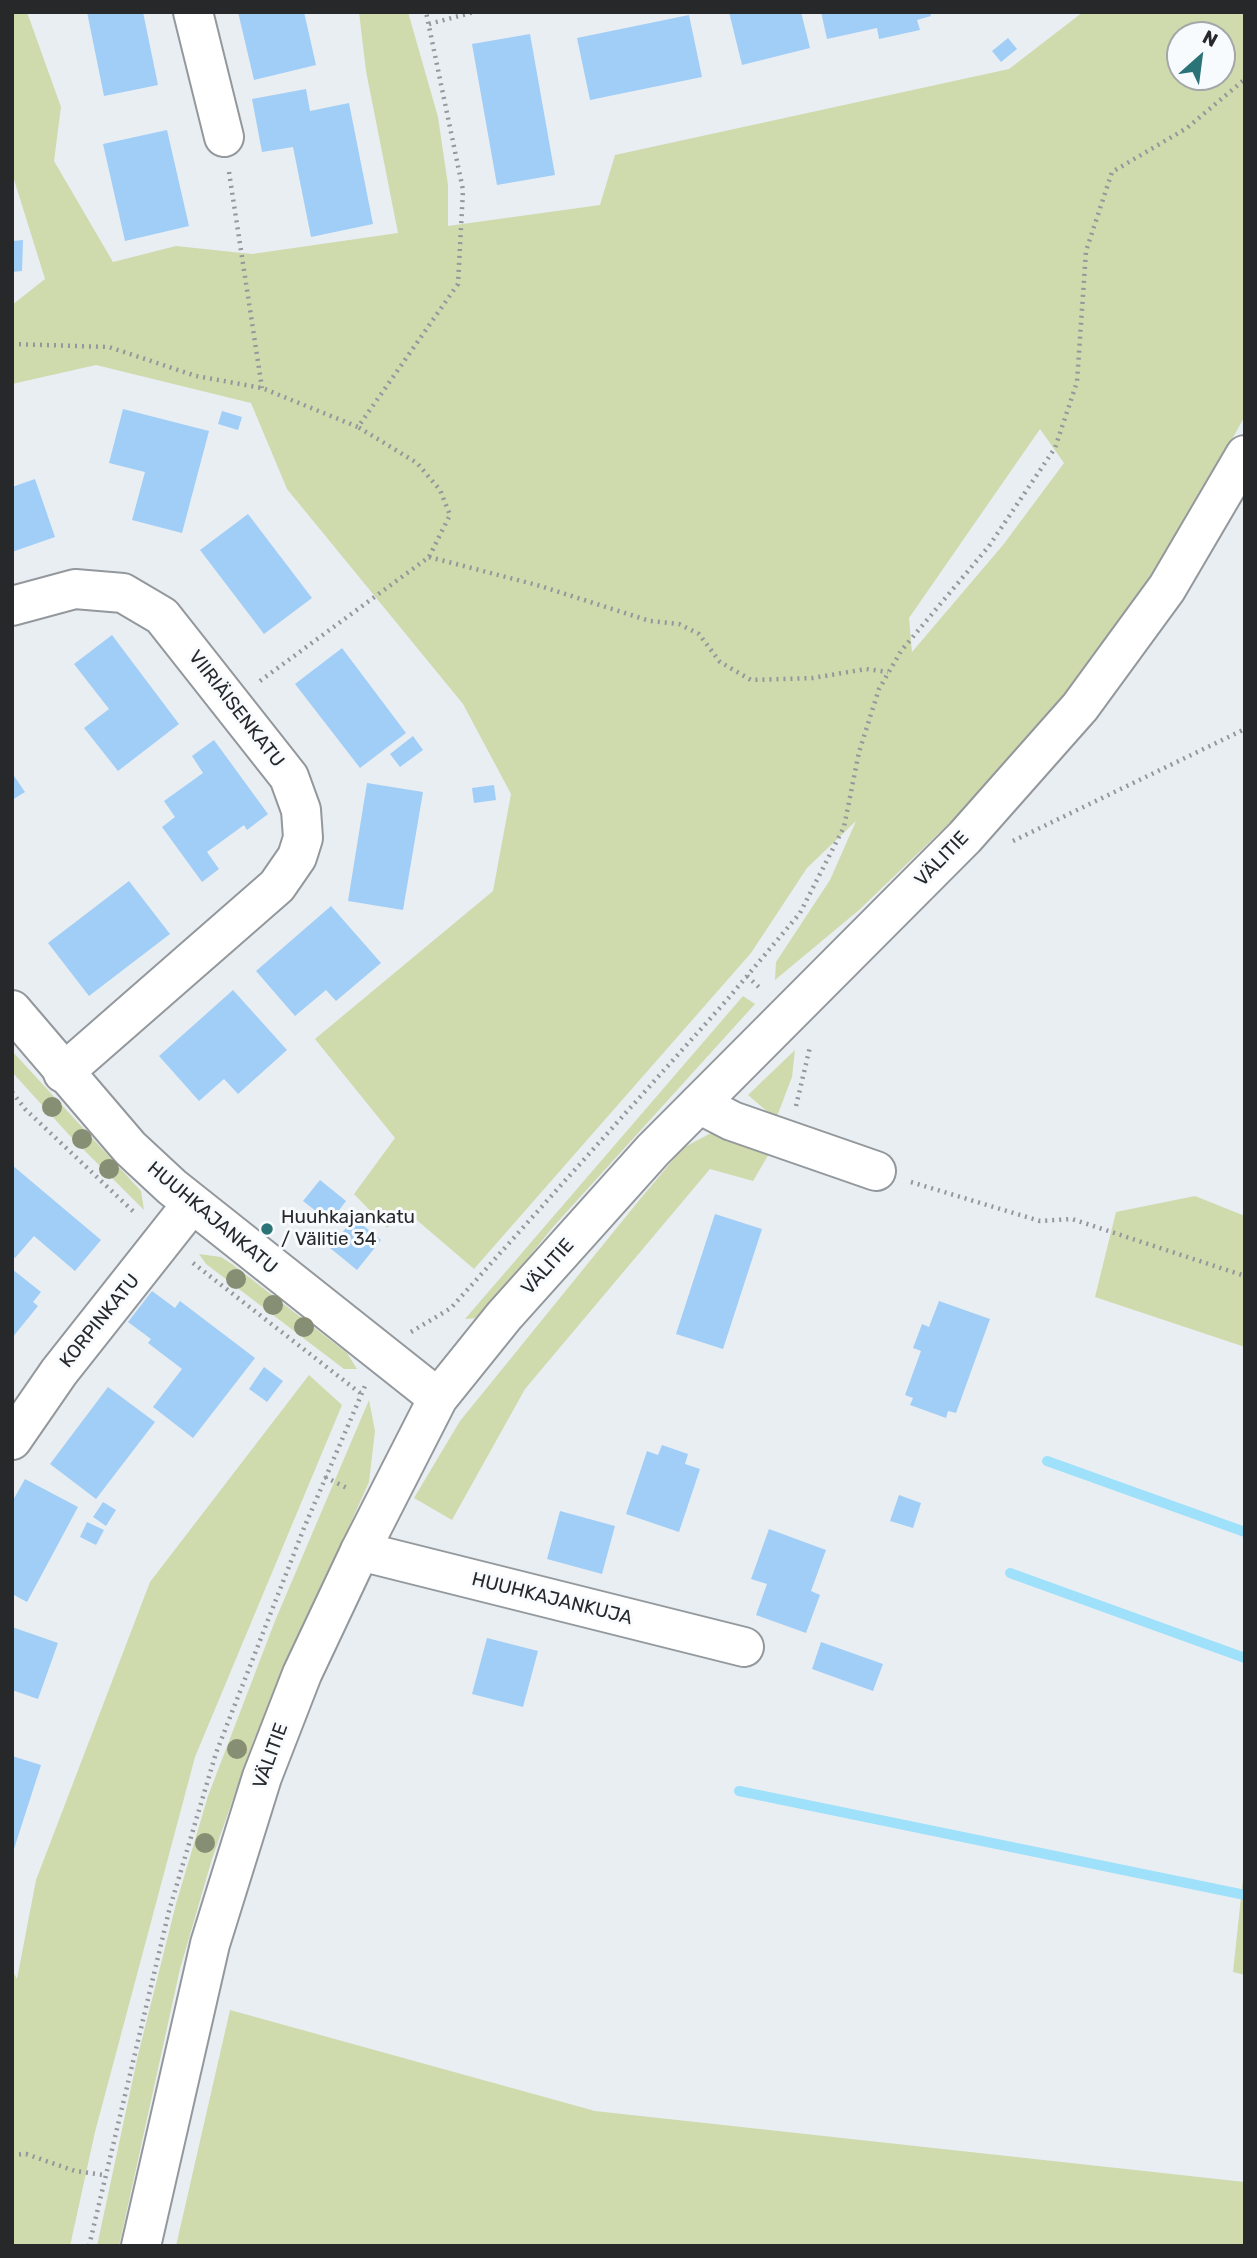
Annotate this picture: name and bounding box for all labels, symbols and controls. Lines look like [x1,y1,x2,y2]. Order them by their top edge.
north arrow [1166,21,1236,91]
text: N [1199,25,1222,52]
street label: VIIRIÄISENKATU [183,646,289,772]
street label: VÄLITIE [910,827,974,891]
street label: HUUHKAJANKATU [142,1157,282,1279]
place label: Huuhkajankatu / Välitie 34 [281,1207,415,1251]
marker: Huuhkajankatu / Välitie 34 [259,1221,275,1237]
street label: VÄLITIE [517,1234,579,1300]
street label: KORPINKATU [55,1270,145,1372]
street label: HUUHKAJANKUJA [469,1568,635,1630]
street label: VÄLITIE [249,1720,293,1792]

